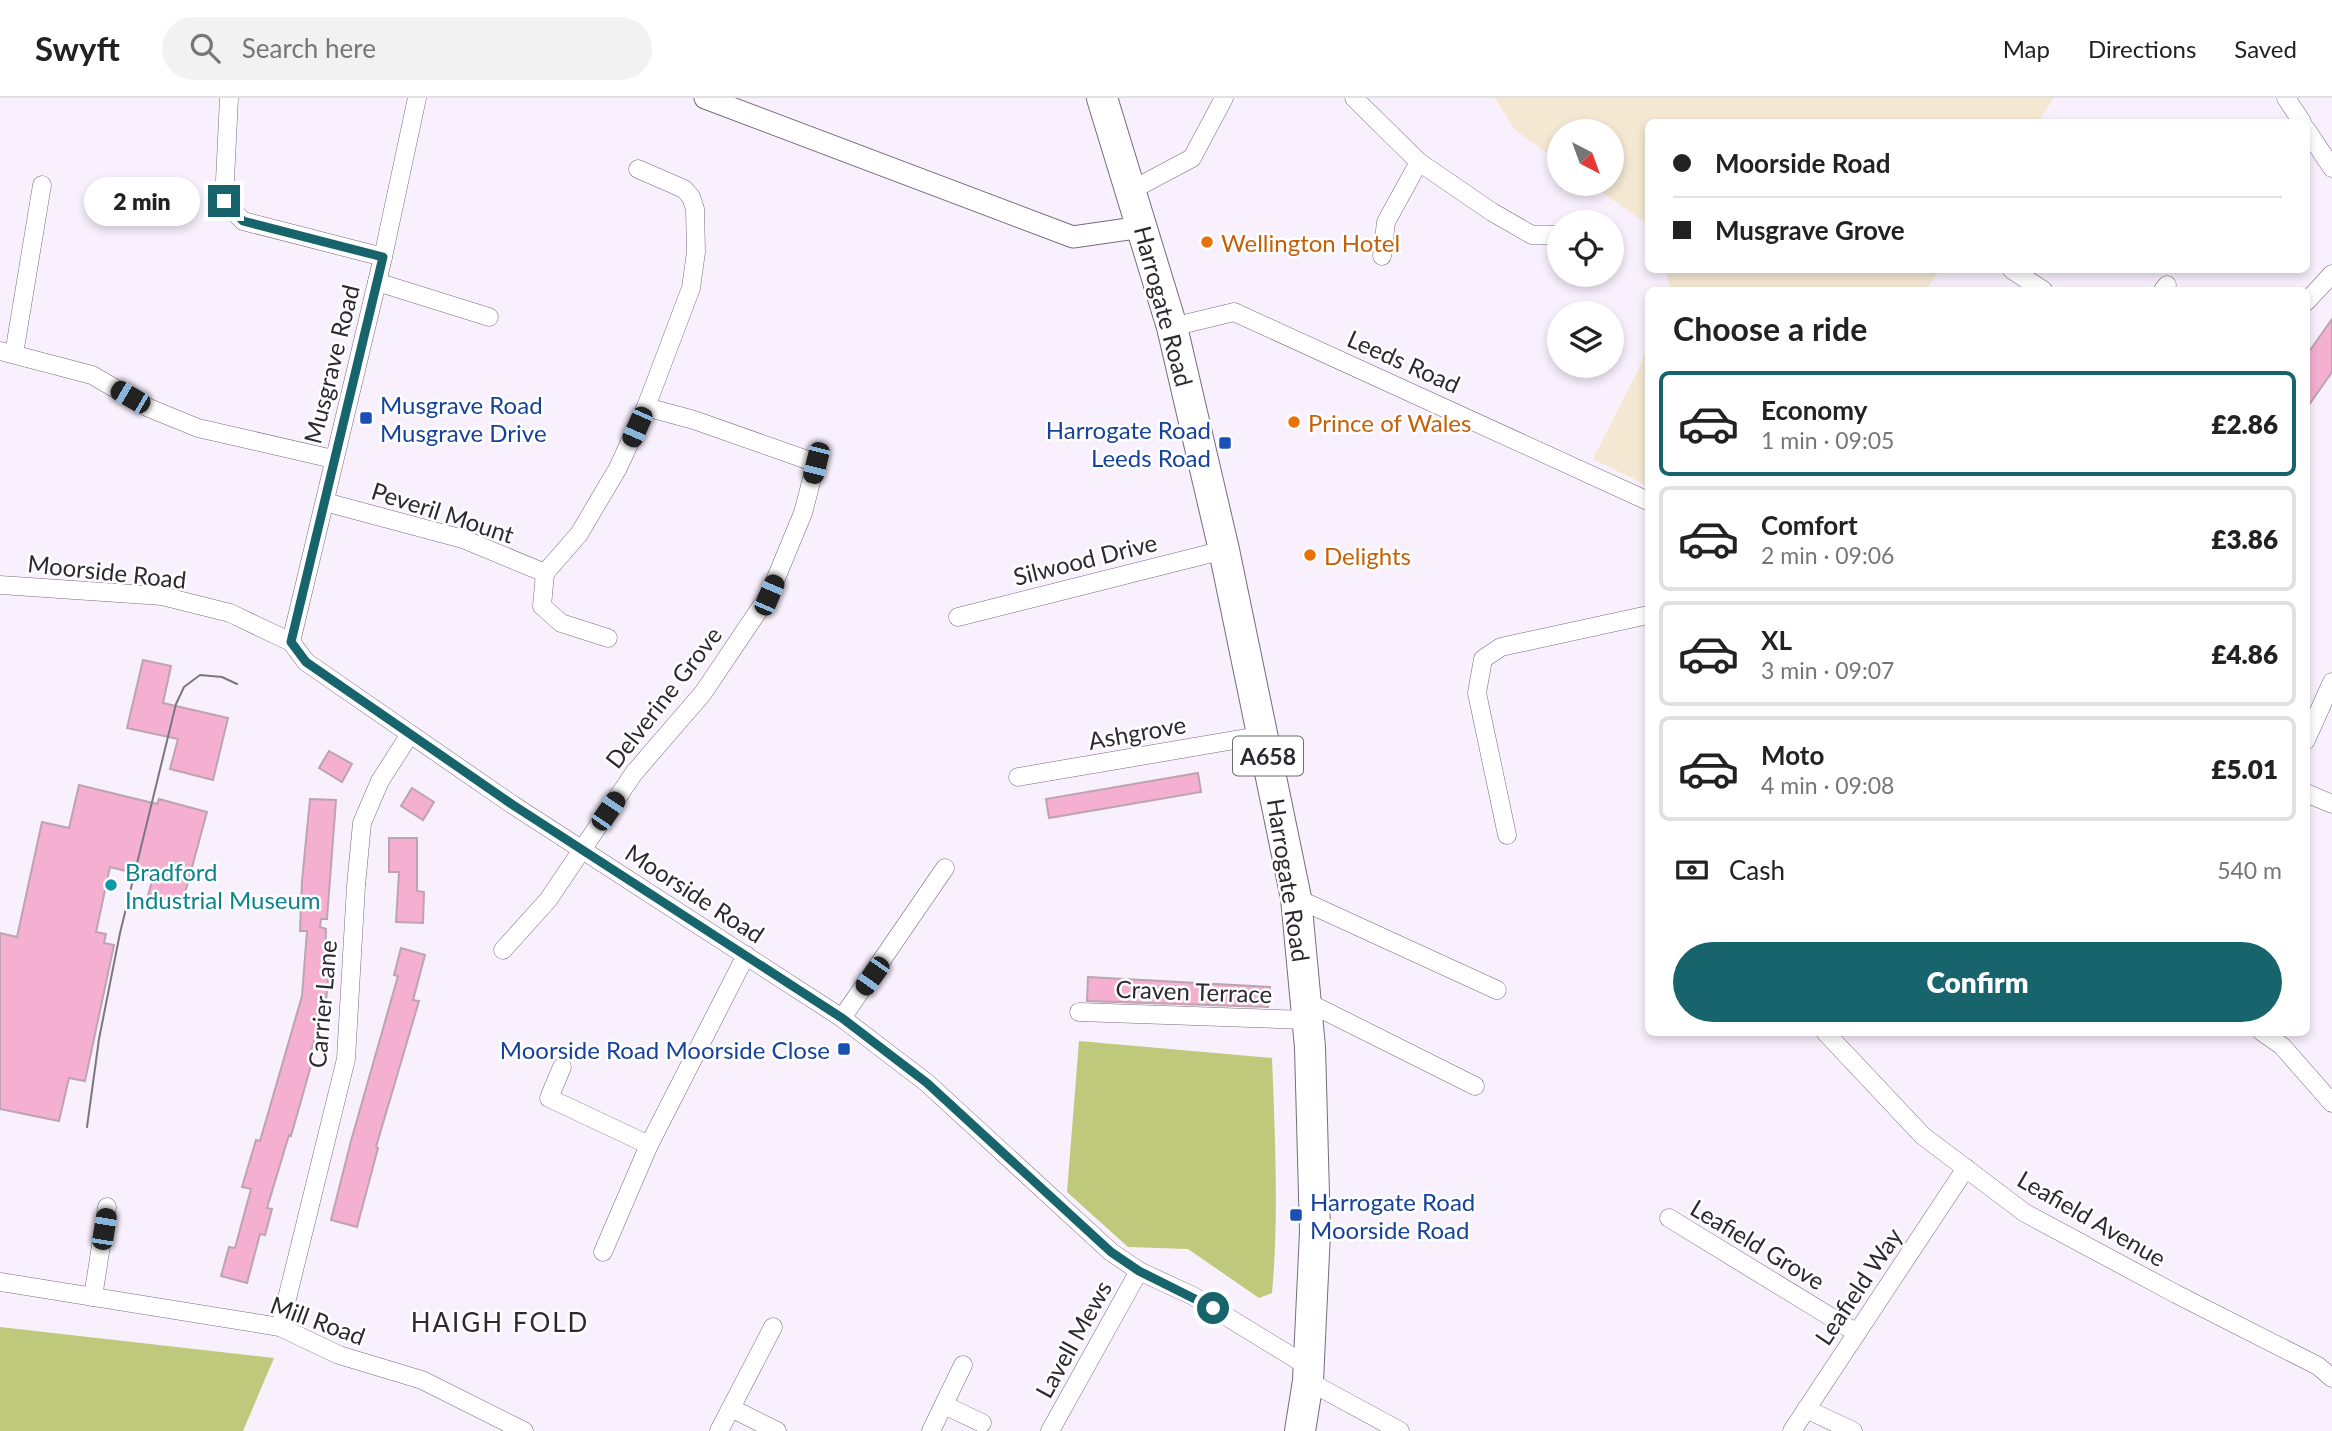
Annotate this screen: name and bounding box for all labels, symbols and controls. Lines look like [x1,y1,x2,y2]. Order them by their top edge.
search box [162,17,652,80]
text: Swyft [35,28,120,68]
icon: search [186,29,224,67]
text: Search here [242,32,376,64]
text: Map [2003,34,2050,63]
text: Directions [2088,34,2196,63]
text: Saved [2234,34,2297,63]
north arrow [1547,119,1624,196]
map controls [1547,119,1624,378]
text: Moorside Road [1715,147,1890,179]
callout: 2 min [84,176,200,226]
route end [208,185,240,217]
text: 2 min [113,187,171,215]
button: locate [1547,210,1624,287]
text: Musgrave Grove [1715,214,1905,246]
street label: Harrogate Road [1129,222,1199,390]
place label: Wellington Hotel [1221,228,1400,257]
marker: Wellington Hotel [1199,234,1215,250]
street label: Musgrave Road [297,282,365,446]
button: layers [1547,301,1624,378]
text: Choose a ride [1673,309,1867,348]
street label: Leeds Road [1343,323,1465,399]
car [107,377,154,417]
place label: Musgrave Road Musgrave Drive [380,390,547,447]
icon: car [1677,392,1740,455]
text: Economy [1761,394,1867,426]
car [619,404,656,450]
place label: Prince of Wales [1308,408,1471,437]
text: £2.86 [2211,408,2278,440]
marker: Musgrave Road Musgrave Drive [358,410,374,426]
marker: Prince of Wales [1286,414,1302,430]
place label: Harrogate Road Leeds Road [1046,415,1211,472]
text: 1 min · 09:05 [1761,426,1894,454]
marker: Harrogate Road Leeds Road [1217,435,1233,451]
car [801,440,832,486]
street label: Peveril Mount [368,475,518,549]
icon: car [1677,507,1740,570]
text: Comfort [1761,509,1858,541]
text: £3.86 [2211,523,2278,555]
street label: Silwood Drive [1010,527,1160,591]
place label: Delights [1324,541,1411,570]
text: 2 min · 09:06 [1761,541,1894,569]
marker: Delights [1302,547,1318,563]
street label: Moorside Road [26,548,188,594]
car [752,572,787,618]
street label: Delverine Grove [599,621,727,773]
icon: car [1677,622,1740,685]
text: XL [1761,624,1792,656]
text: £4.86 [2211,638,2278,670]
text: 3 min · 09:07 [1761,656,1894,684]
street label: Ashgrove [1086,709,1188,755]
road number: A658 [1233,736,1303,776]
icon: car [1677,737,1740,800]
text: Moto [1761,739,1824,771]
text: £5.01 [2211,753,2278,785]
text: 4 min · 09:08 [1761,771,1894,799]
car [588,788,629,834]
street label: Harrogate Road [1262,796,1316,964]
street label: Moorside Road [620,837,770,949]
icon: cash [1673,851,1711,889]
text: Cash [1729,854,1785,886]
text: 540 m [2217,856,2282,884]
place label: Bradford Industrial Museum [125,857,321,914]
marker: Bradford Industrial Museum [103,877,119,893]
street label: Carrier Lane [302,939,342,1069]
button: Confirm [1673,942,2282,1022]
car [852,953,893,999]
street label: Craven Terrace [1115,974,1273,1008]
place label: Moorside Road Moorside Close [500,1035,830,1064]
marker: Moorside Road Moorside Close [836,1041,852,1057]
street label: Leafield Avenue [2013,1164,2171,1272]
place label: Harrogate Road Moorside Road [1310,1187,1475,1244]
street label: Leafield Grove [1686,1193,1830,1295]
car [91,1207,118,1251]
marker: Harrogate Road Moorside Road [1288,1207,1304,1223]
street label: Leafield Way [1808,1222,1908,1350]
street label: Lavell Mews [1029,1275,1117,1403]
street label: Mill Road [267,1290,369,1350]
route start [1197,1292,1229,1324]
district label: HAIGH FOLD [411,1306,589,1338]

